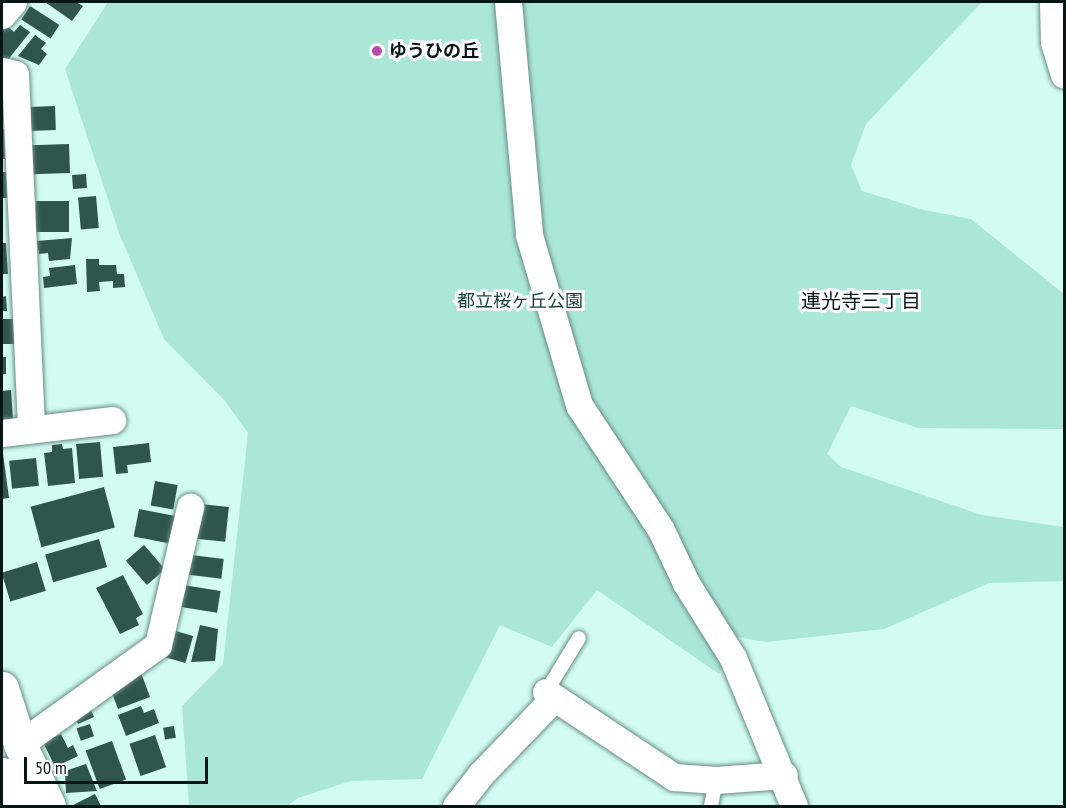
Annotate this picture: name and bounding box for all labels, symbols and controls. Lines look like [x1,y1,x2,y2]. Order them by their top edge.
place label: ゆうひの丘 [389,40,479,62]
marker: ゆうひの丘 [370,44,384,58]
district label: 連光寺三丁目 [801,289,921,313]
park label: 都立桜ヶ丘公園 [457,290,583,312]
scale bar [27,745,212,783]
text: 50 m [35,756,67,779]

